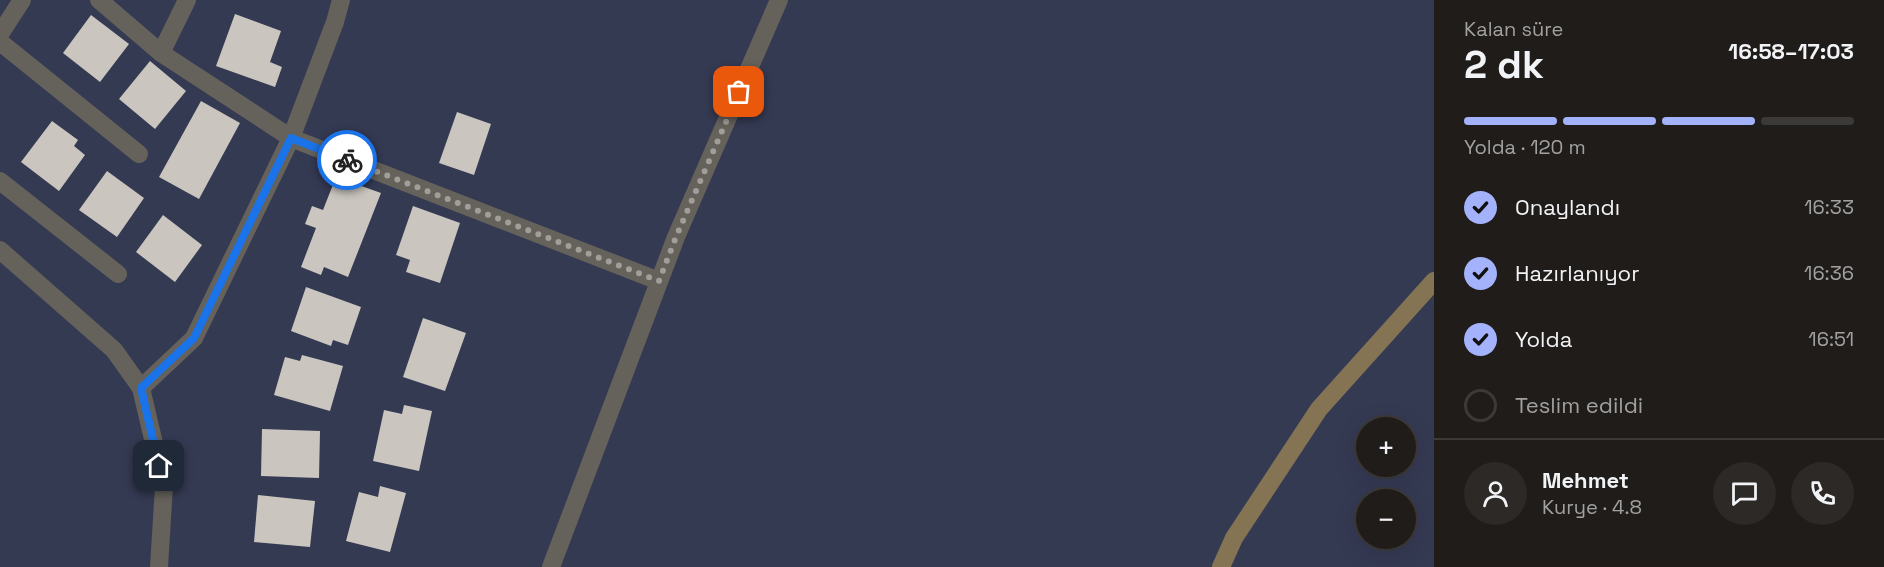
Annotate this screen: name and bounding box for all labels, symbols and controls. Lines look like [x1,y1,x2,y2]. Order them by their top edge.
text: Kalan süre [1464,16,1563,42]
text: 16:58–17:03 [1728,37,1854,65]
text: 2 dk [1464,40,1544,89]
pin [713,66,764,117]
icon: bag [722,75,755,108]
courier [317,130,377,190]
text: Yolda · 120 m [1464,134,1586,160]
icon: bike [331,144,364,177]
icon: check [1464,191,1497,224]
text: Onaylandı [1515,193,1620,221]
text: 16:33 [1804,194,1854,220]
icon: check [1464,257,1497,290]
text: Hazırlanıyor [1515,259,1640,287]
text: 16:36 [1804,260,1854,286]
icon: check [1464,323,1497,356]
text: Yolda [1515,325,1572,353]
text: 16:51 [1808,326,1854,352]
text: Teslim edildi [1515,391,1643,419]
map controls [1356,417,1416,549]
button: + [1356,417,1416,477]
pin [133,440,184,491]
icon: home [142,449,175,482]
button: person [1464,462,1527,525]
button: chat [1713,462,1776,525]
button: phone [1791,462,1854,525]
text: Mehmet [1542,466,1629,494]
button: − [1356,489,1416,549]
text: Kurye · 4.8 [1542,494,1642,520]

